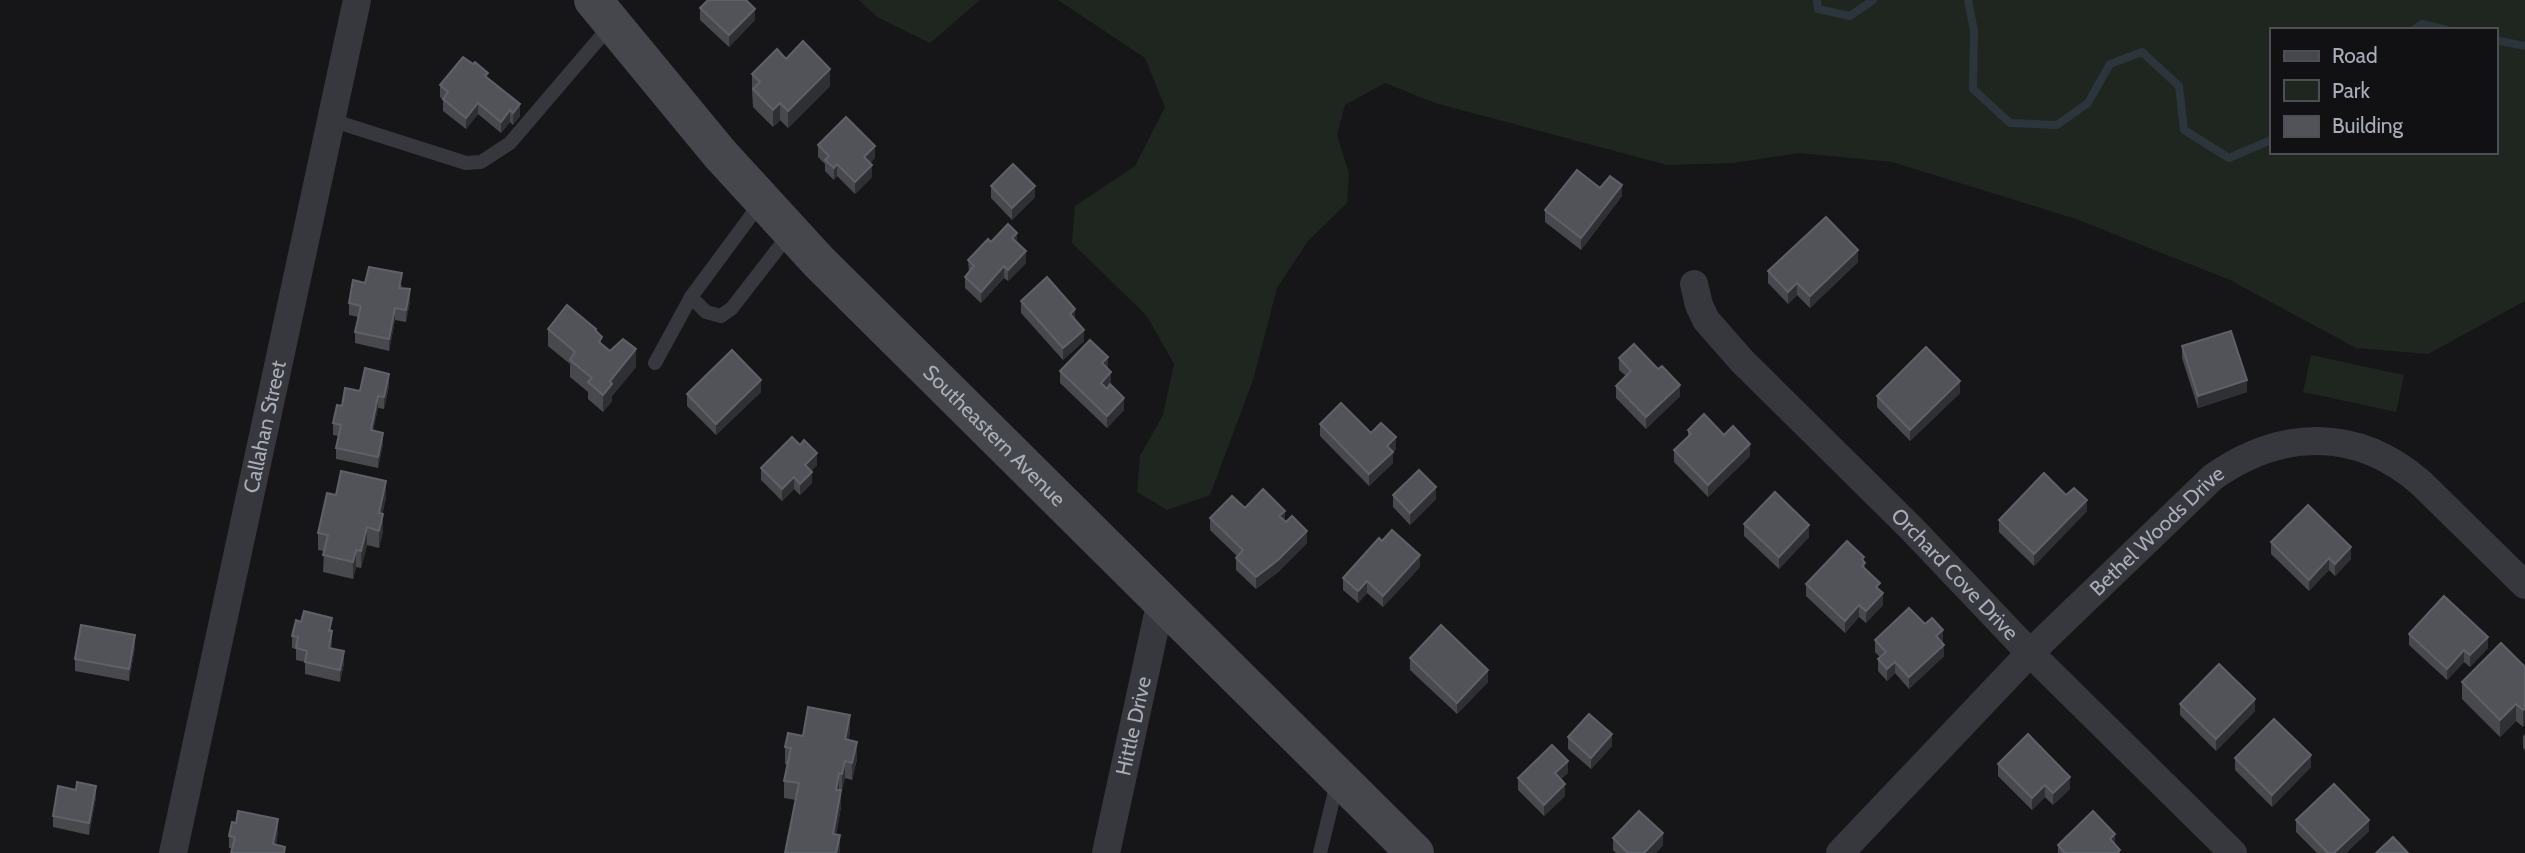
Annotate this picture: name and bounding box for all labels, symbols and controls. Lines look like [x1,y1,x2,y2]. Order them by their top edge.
legend [2270,28,2497,154]
text: Road [2332,43,2378,68]
text: Park [2332,78,2370,103]
text: Building [2332,113,2404,138]
street label: Callahan Street [238,358,291,495]
street label: Southeastern Avenue [918,360,1071,512]
street label: Bethel Woods Drive [2084,460,2229,601]
street label: Orchard Cove Drive [1886,503,2024,645]
street label: Hittle Drive [1110,674,1156,778]

